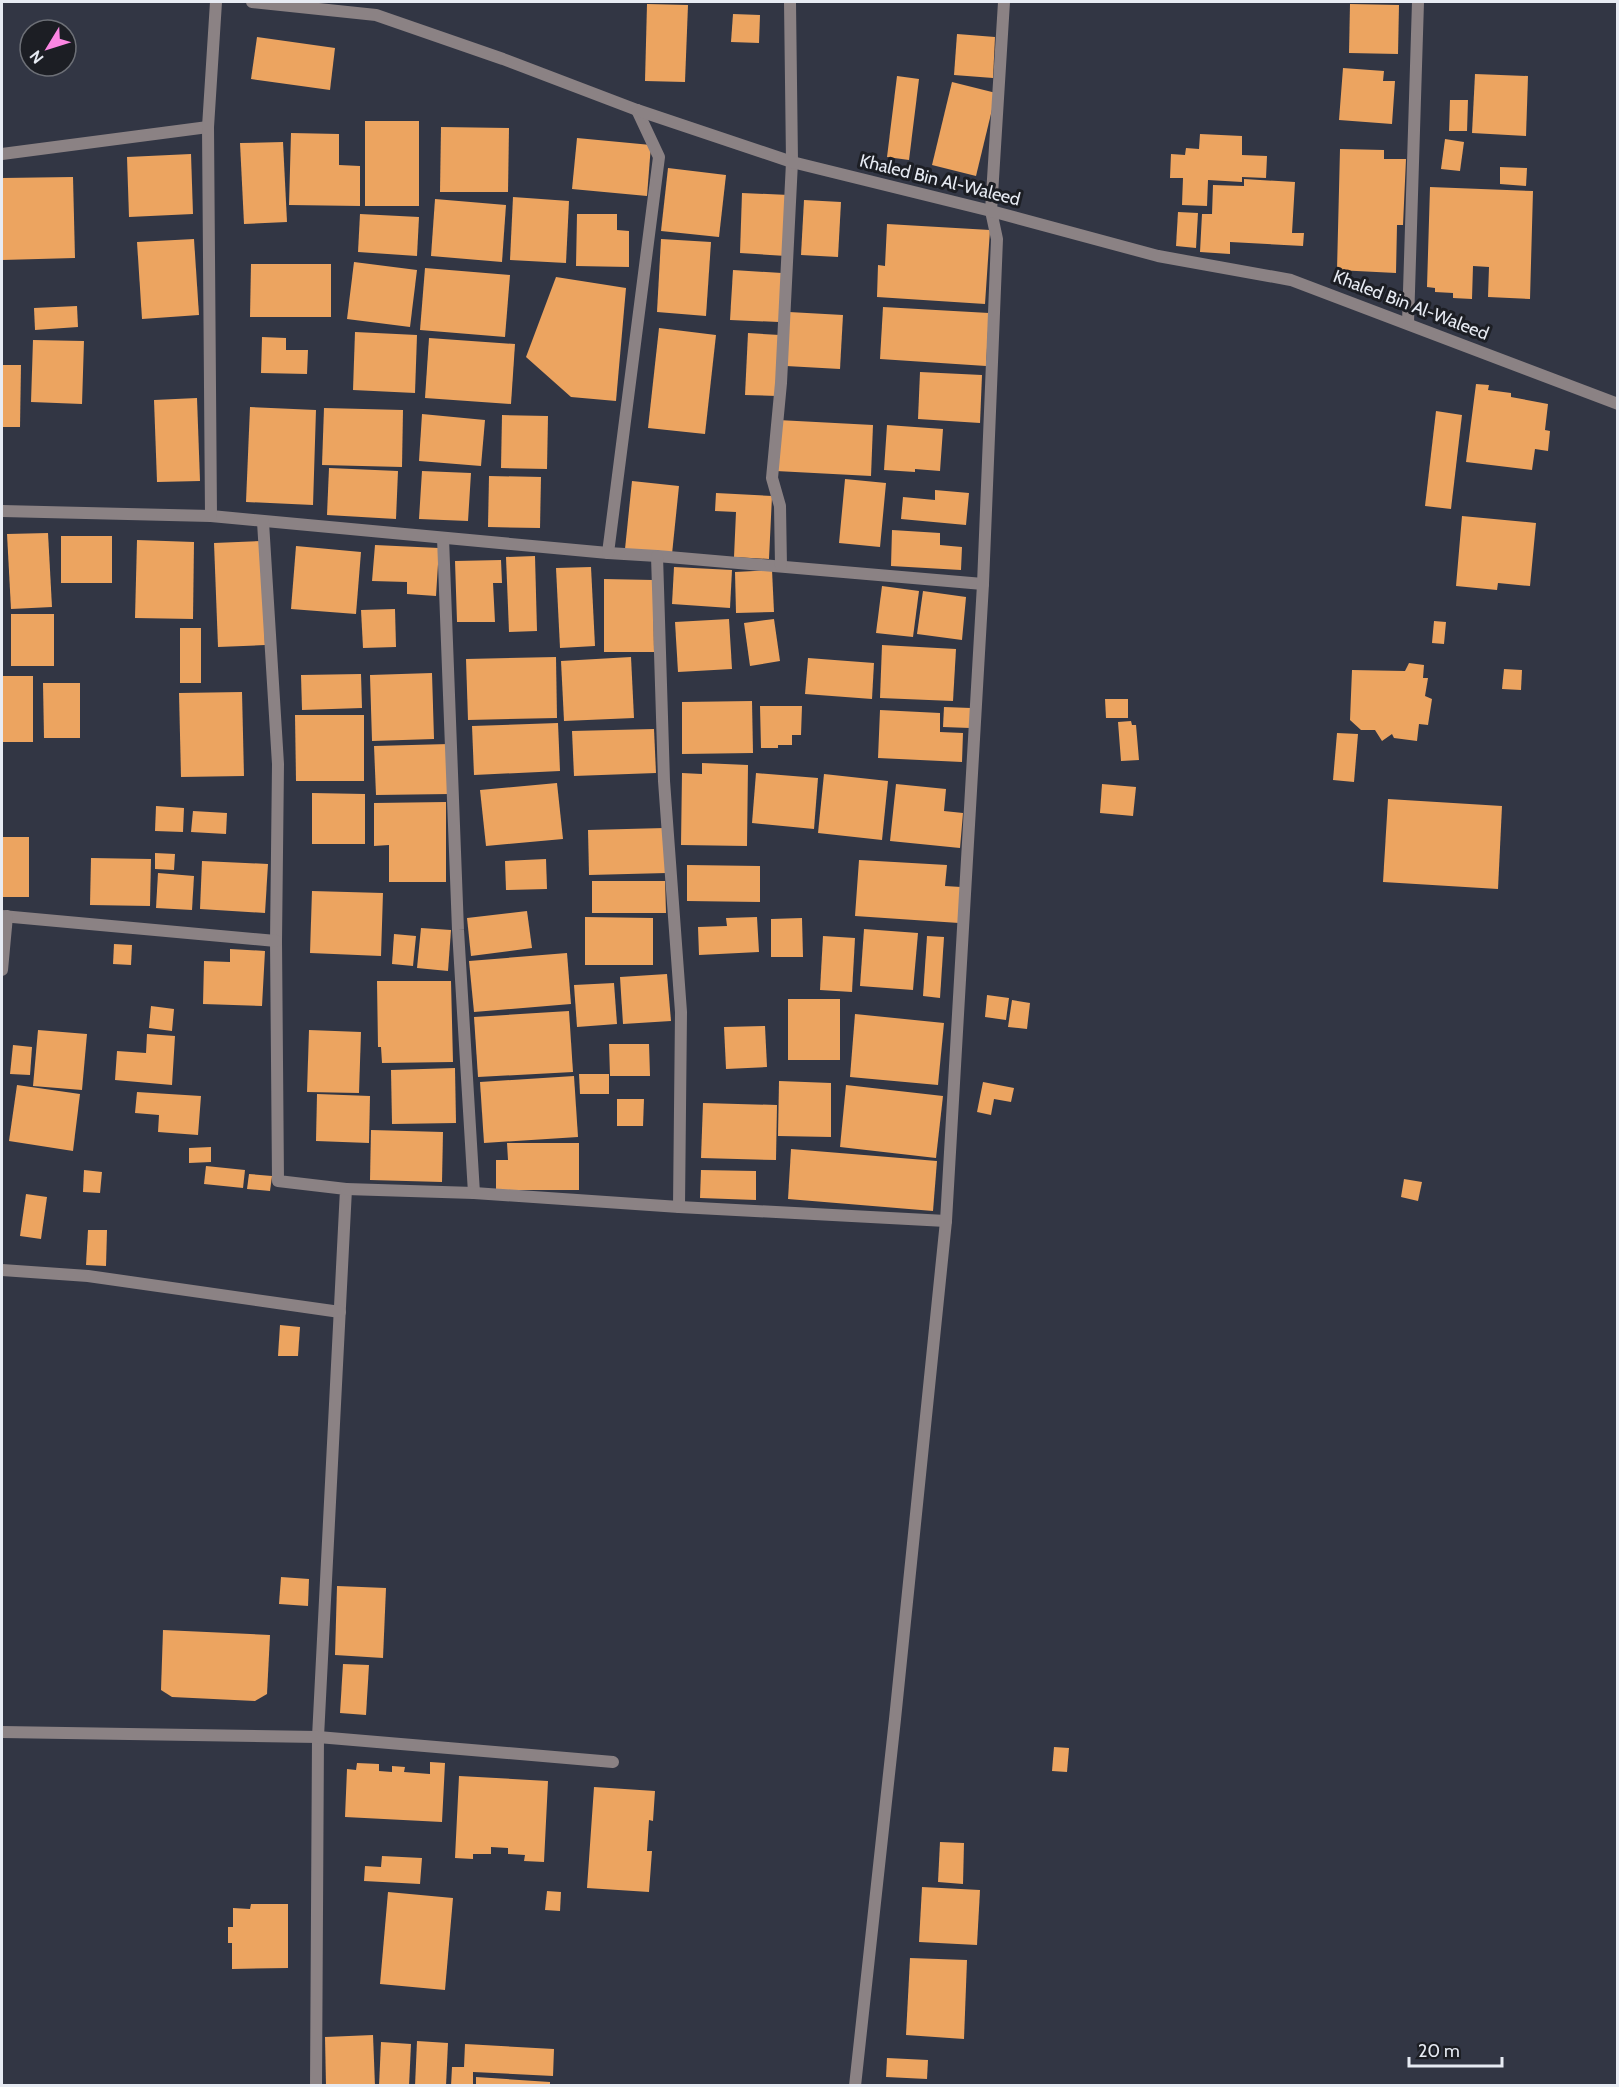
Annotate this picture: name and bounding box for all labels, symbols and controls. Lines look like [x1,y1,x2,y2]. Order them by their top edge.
north arrow [18,18,78,78]
text: N [26,47,48,67]
street label: Khaled Bin Al-Waleed [857,149,1023,211]
street label: Khaled Bin Al-Waleed [1330,265,1492,345]
scale bar [1409,2030,1502,2068]
text: 20 m [1418,2040,1460,2062]

